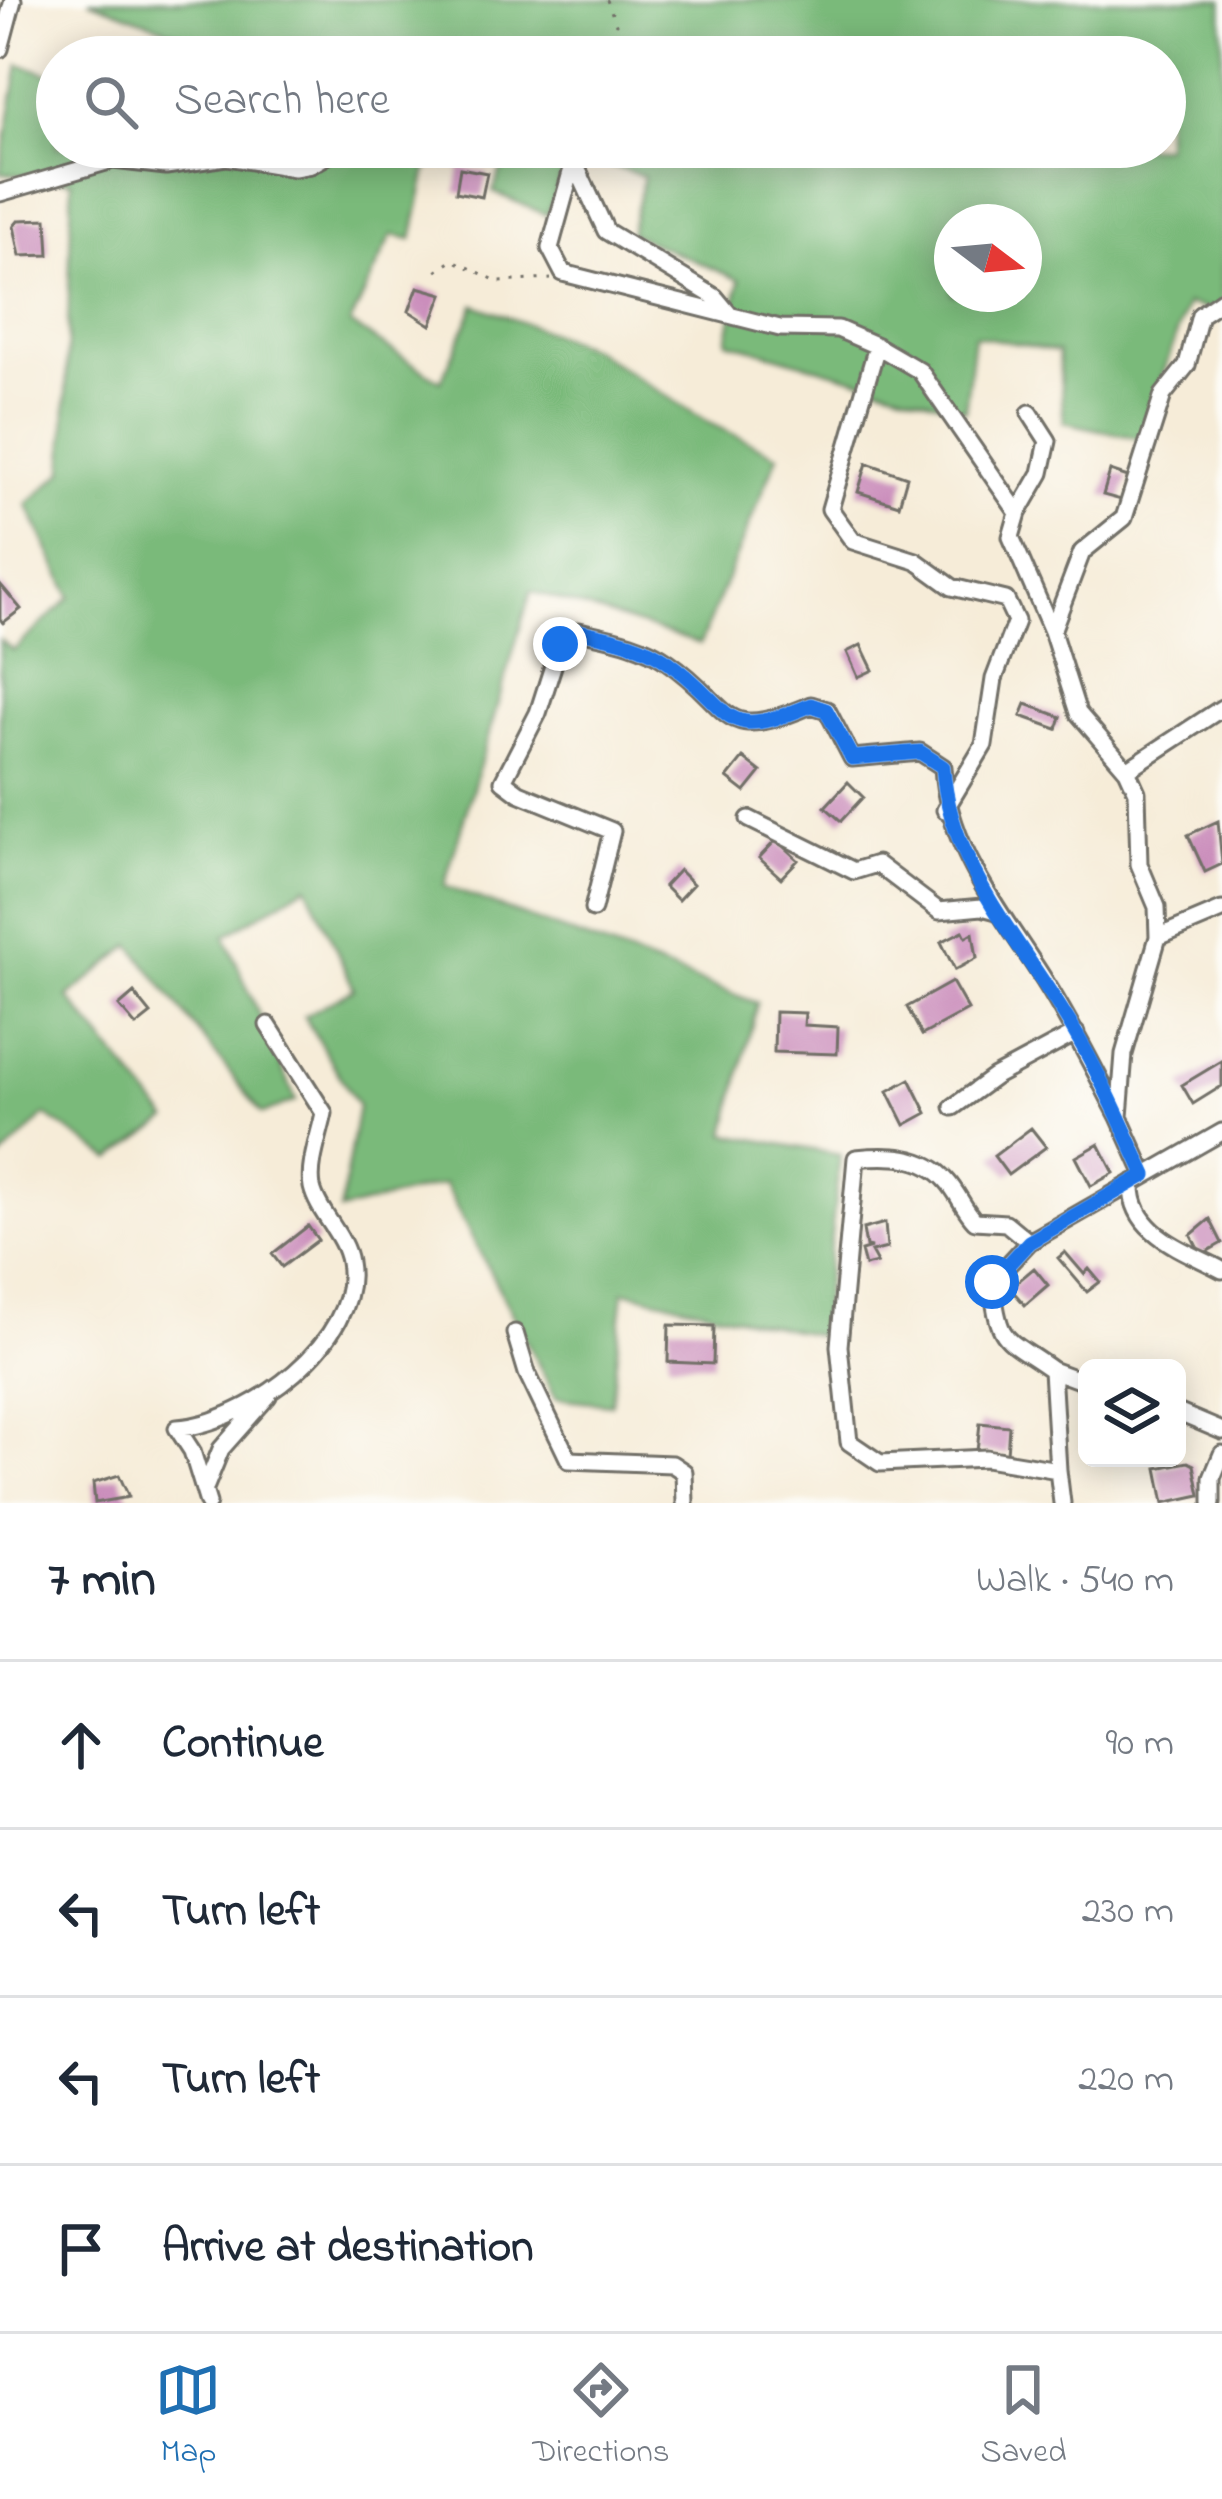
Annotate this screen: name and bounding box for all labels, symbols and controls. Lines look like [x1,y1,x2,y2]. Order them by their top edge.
search box [36,36,1186,168]
icon: search [78,69,144,135]
text: Search here [174,69,390,135]
north arrow [934,204,1042,312]
route end [533,617,587,671]
route start [965,1255,1019,1309]
map controls [1078,1359,1186,1467]
button: layers [1078,1359,1186,1467]
text: 7 min [48,1544,156,1619]
text: Walk · 540 m [976,1553,1174,1610]
icon: ahead [48,1712,114,1778]
text: Continue [162,1712,323,1778]
text: 90 m [1105,1716,1174,1773]
icon: left [48,1880,114,1946]
text: Turn left [162,1880,320,1946]
text: 230 m [1082,1884,1174,1941]
icon: left [48,2048,114,2114]
text: Turn left [162,2048,320,2114]
text: 220 m [1078,2052,1174,2109]
icon: arrive [48,2216,114,2282]
text: Arrive at destination [162,2216,533,2282]
tab: Map [155,2357,221,2477]
tab: Directions [532,2357,670,2477]
tab: Saved [980,2357,1067,2477]

